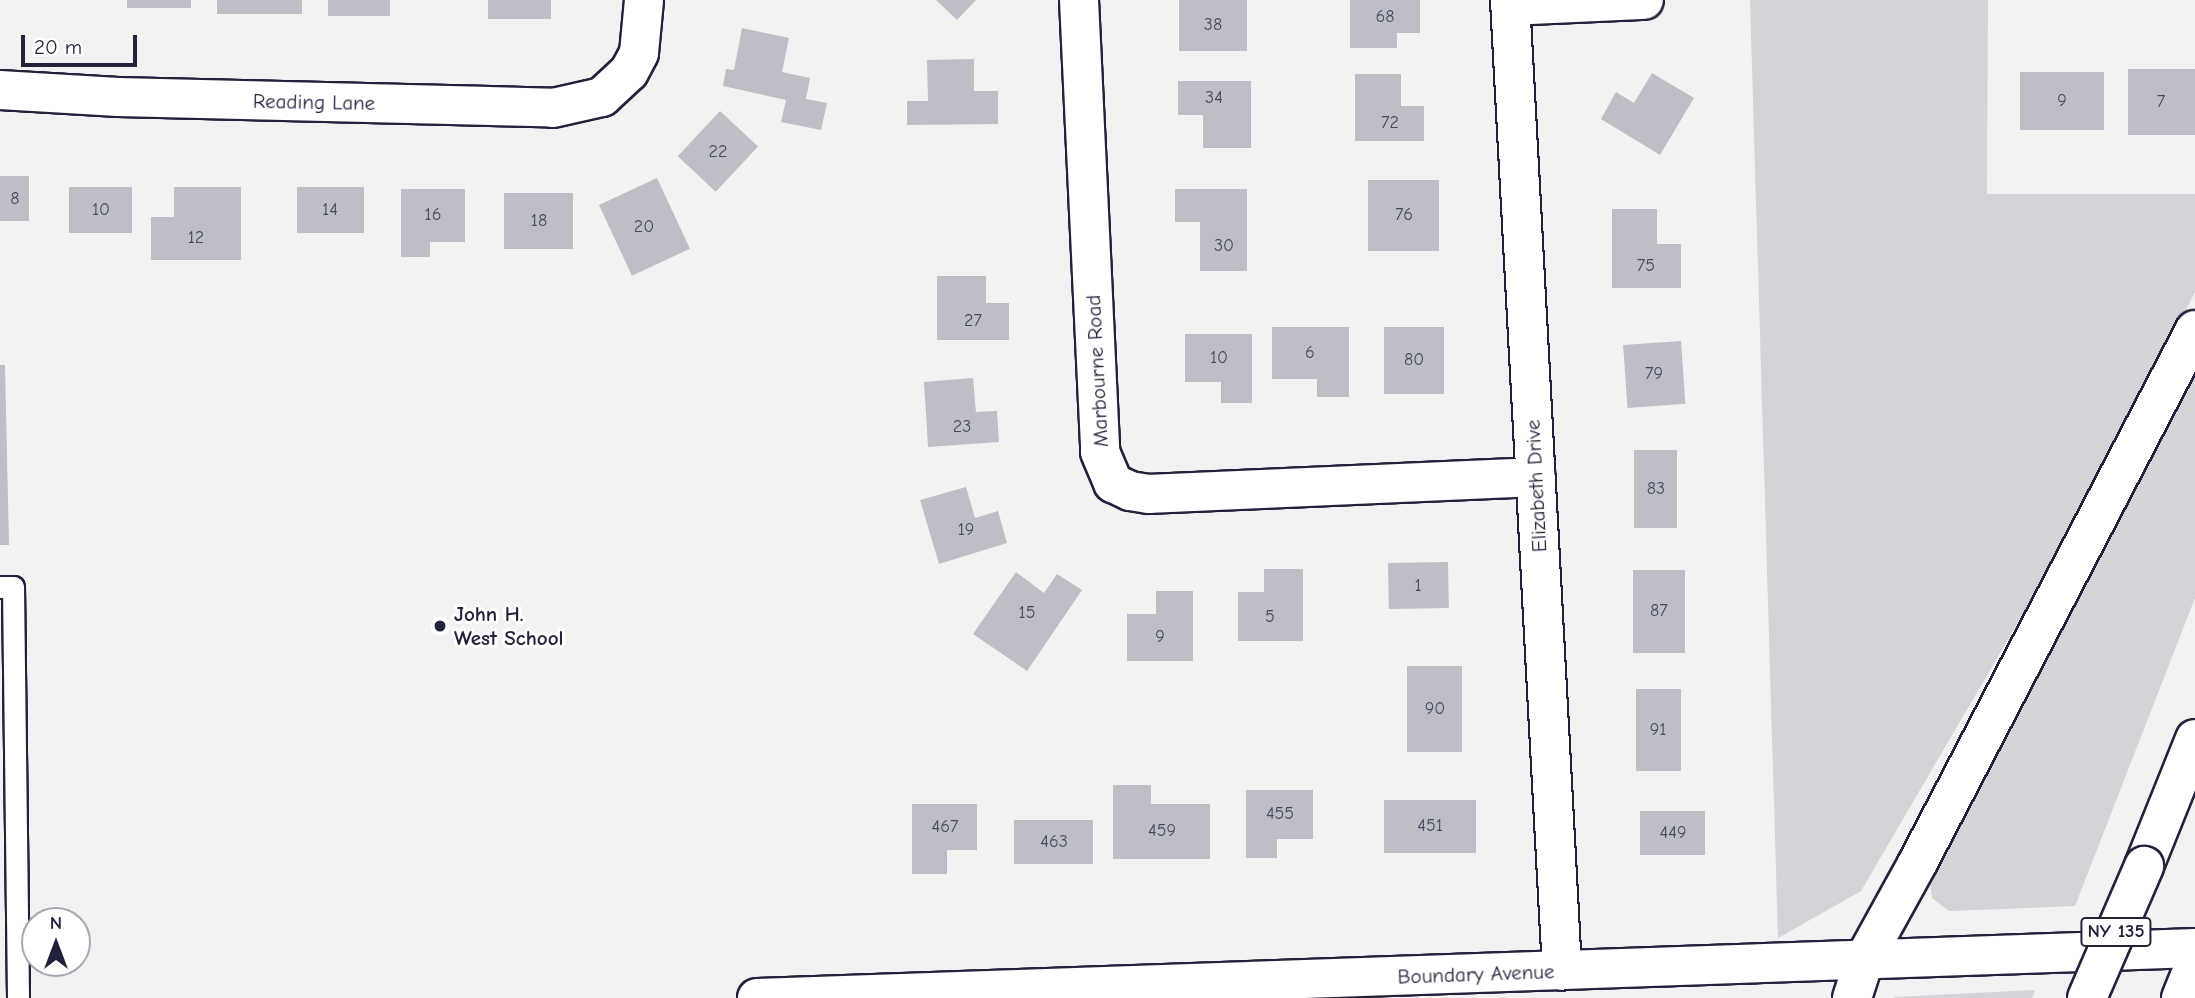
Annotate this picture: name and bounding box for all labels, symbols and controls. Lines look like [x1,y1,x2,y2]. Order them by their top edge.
house number: 68 [1375,6,1395,28]
house number: 38 [1204,14,1222,36]
scale bar [24,21,140,65]
text: 20 m [34,35,82,59]
house number: 34 [1205,87,1223,109]
street label: Reading Lane [253,88,375,116]
house number: 9 [2057,90,2067,112]
house number: 7 [2157,91,2165,113]
house number: 72 [1381,112,1399,134]
house number: 22 [709,141,727,163]
house number: 8 [10,188,20,210]
house number: 10 [92,199,110,221]
house number: 14 [322,199,338,221]
house number: 16 [425,204,441,226]
house number: 76 [1395,204,1413,226]
house number: 18 [531,210,547,232]
house number: 20 [634,216,654,238]
house number: 12 [188,227,204,249]
house number: 30 [1214,235,1234,257]
house number: 75 [1637,255,1655,277]
street label: Marbourne Road [1080,294,1114,448]
house number: 27 [964,310,982,332]
house number: 6 [1305,342,1315,364]
house number: 10 [1210,347,1228,369]
house number: 80 [1404,349,1424,371]
house number: 79 [1645,363,1663,385]
house number: 23 [953,416,971,438]
street label: Elizabeth Drive [1520,419,1552,553]
house number: 83 [1647,478,1665,500]
house number: 19 [958,519,974,541]
house number: 1 [1414,575,1422,597]
house number: 87 [1650,600,1668,622]
place label: John H. West School [454,601,563,651]
house number: 15 [1019,602,1035,624]
house number: 5 [1265,606,1275,628]
marker: John H. West School [432,618,448,634]
house number: 9 [1155,626,1165,648]
house number: 90 [1425,698,1445,720]
house number: 91 [1650,719,1666,741]
house number: 455 [1266,803,1294,825]
house number: 451 [1417,815,1443,837]
house number: 467 [932,816,958,838]
house number: 459 [1148,820,1176,842]
house number: 449 [1660,822,1686,844]
house number: 463 [1040,831,1068,853]
north arrow [21,907,91,977]
text: N [50,912,62,934]
road number: NY 135 [2079,916,2153,948]
street label: Boundary Avenue [1397,959,1555,989]

